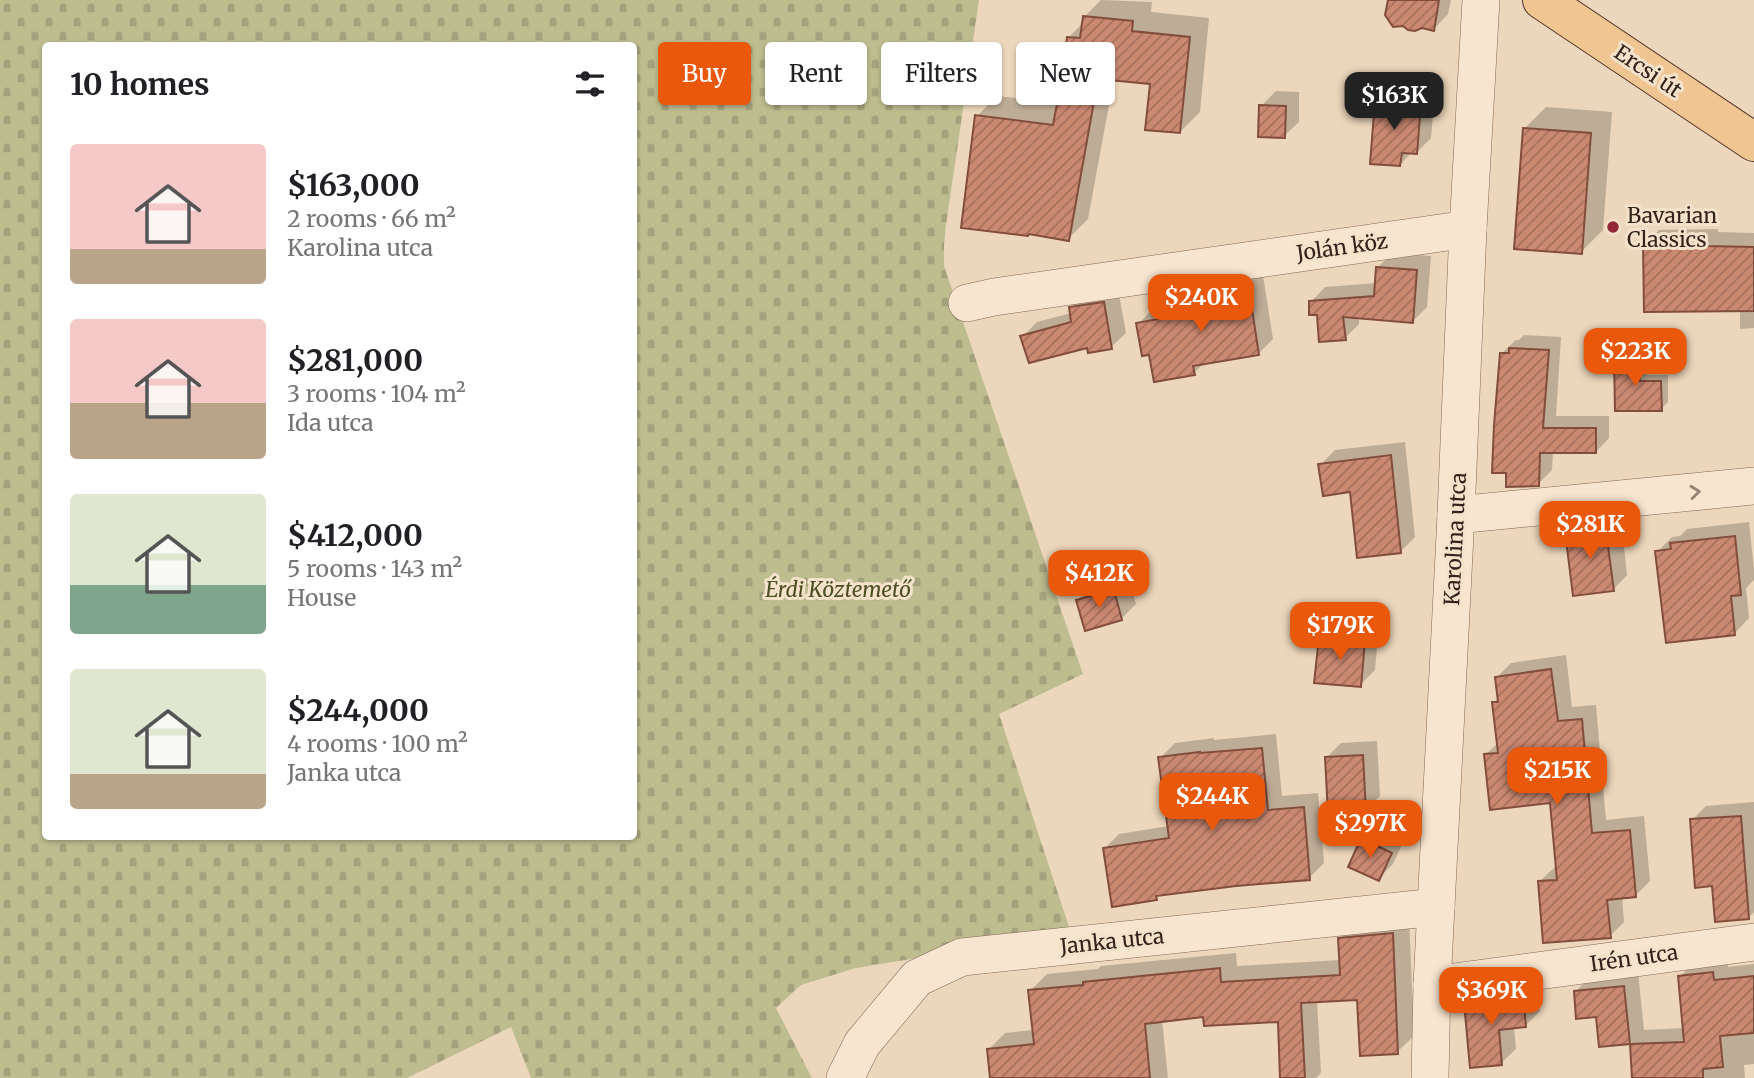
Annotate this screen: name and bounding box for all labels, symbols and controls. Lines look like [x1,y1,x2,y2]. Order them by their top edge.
street label: Ercsi út [1609,39,1687,103]
chip: Buy [658,42,751,105]
chip: Rent [765,42,867,105]
chip: Filters [881,42,1002,105]
chip: New [1016,42,1115,105]
text: 10 homes [70,65,210,103]
icon: filters [571,65,609,103]
pin: $163K [1345,72,1443,132]
text: $163K [1361,80,1427,109]
text: $163,000 [287,166,420,204]
icon: home [126,172,210,256]
place label: Bavarian Classics [1627,202,1717,253]
text: 2 rooms · 66 m² [287,204,456,233]
marker: Bavarian Classics [1605,219,1621,235]
street label: Jolán köz [1293,227,1390,267]
text: Karolina utca [287,233,433,262]
pin: $240K [1152,274,1250,334]
text: $240K [1164,282,1238,311]
pin: $223K [1586,328,1684,388]
text: $223K [1600,336,1670,365]
text: $281,000 [287,341,423,379]
icon: home [126,347,210,431]
text: 3 rooms · 104 m² [287,379,466,408]
text: Ida utca [287,408,374,437]
street label: Karolina utca [1438,472,1472,606]
one-way arrow [1689,484,1701,499]
pin: $281K [1541,502,1639,561]
text: $281K [1555,509,1625,538]
text: $412,000 [287,516,423,554]
icon: home [126,522,210,606]
pin: $412K [1050,550,1148,610]
text: 5 rooms · 143 m² [287,554,462,583]
text: $412K [1064,558,1134,587]
park label: Érdi Köztemető [765,575,912,603]
text: House [287,583,356,612]
pin: $179K [1291,602,1389,662]
text: $179K [1306,610,1374,639]
text: $244,000 [287,691,429,729]
icon: home [126,697,210,781]
text: 4 rooms · 100 m² [287,729,468,758]
pin: $215K [1508,748,1606,807]
text: $215K [1523,755,1591,784]
text: Janka utca [287,758,401,787]
pin: $244K [1163,774,1261,833]
text: $244K [1175,781,1249,810]
pin: $297K [1321,800,1419,860]
text: $297K [1334,808,1406,837]
street label: Janka utca [1058,922,1165,960]
street label: Irén utca [1588,938,1680,978]
pin: $369K [1442,968,1540,1027]
text: $369K [1455,975,1527,1004]

